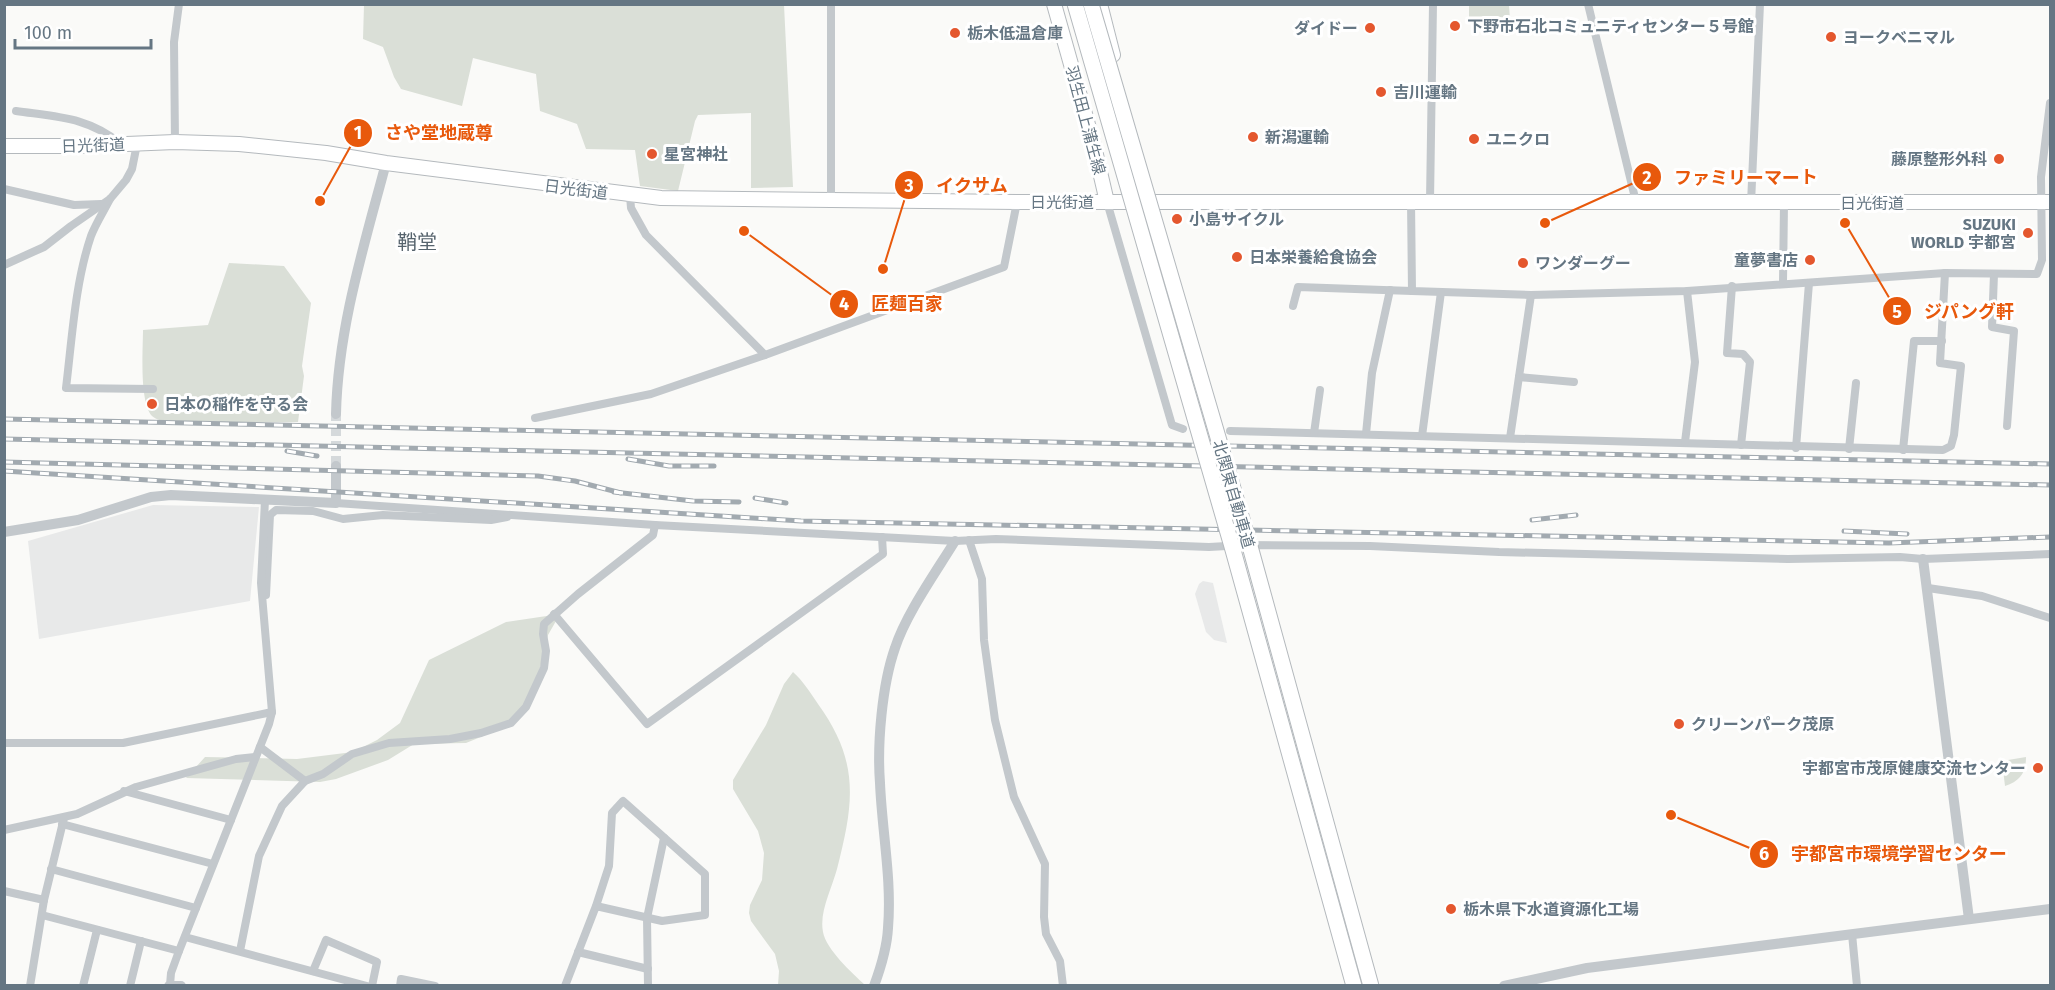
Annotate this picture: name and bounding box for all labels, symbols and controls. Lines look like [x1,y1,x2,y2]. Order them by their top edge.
scale bar [15,12,152,50]
place label: 下野市石北コミュニティセンター５号館 [1467,17,1754,36]
place label: ダイドー [1294,19,1358,38]
marker: 下野市石北コミュニティセンター５号館 [1448,19,1462,33]
marker: ダイドー [1363,21,1377,35]
text: 100 m [24,22,72,44]
place label: 栃木低温倉庫 [967,24,1063,43]
marker: 栃木低温倉庫 [948,26,962,40]
place label: ヨークベニマル [1843,28,1955,47]
marker: ヨークベニマル [1824,30,1838,44]
street label: 羽生田上蒲生線 [1062,64,1109,177]
place label: 吉川運輸 [1393,83,1457,102]
marker: 吉川運輸 [1374,85,1388,99]
callout: さや堂地蔵尊 [343,115,505,151]
text: 1 [354,122,362,144]
text: さや堂地蔵尊 [385,122,493,144]
place label: 新潟運輸 [1265,128,1329,147]
marker: 新潟運輸 [1246,130,1260,144]
place label: ユニクロ [1486,130,1550,149]
marker: ユニクロ [1467,132,1481,146]
street label: 日光街道 [61,135,125,156]
place label: 星宮神社 [664,145,728,164]
marker: 星宮神社 [645,147,659,161]
place label: 藤原整形外科 [1891,150,1987,169]
marker: 藤原整形外科 [1992,152,2006,166]
callout: ファミリーマート [1632,159,1830,195]
callout: イクサム [894,167,1020,203]
text: 2 [1642,167,1652,189]
text: ファミリーマート [1674,167,1818,189]
text: 3 [903,175,914,197]
text: イクサム [936,175,1008,197]
street label: 日光街道 [543,176,609,203]
street label: 日光街道 [1030,193,1094,212]
street label: 日光街道 [1840,194,1904,213]
place label: 小島サイクル [1189,210,1284,229]
marker: 小島サイクル [1170,212,1184,226]
place label: SUZUKI WORLD 宇都宮 [1911,215,2016,252]
marker: SUZUKI WORLD 宇都宮 [2021,226,2035,240]
district label: 鞘堂 [397,230,437,254]
place label: 日本栄養給食協会 [1249,248,1377,267]
marker: 日本栄養給食協会 [1230,250,1244,264]
place label: 童夢書店 [1734,251,1798,270]
marker: 童夢書店 [1803,253,1817,267]
place label: ワンダーグー [1535,254,1631,273]
marker: ワンダーグー [1516,256,1530,270]
callout: 匠麺百家 [829,286,955,322]
text: 4 [839,293,849,315]
text: 匠麺百家 [871,293,943,315]
callout: ジパング軒 [1882,293,2026,329]
text: 5 [1892,301,1902,323]
text: ジパング軒 [1924,301,2014,323]
place label: 日本の稲作を守る会 [164,395,308,414]
marker: 日本の稲作を守る会 [145,397,159,411]
street label: 北関東自動車道 [1209,438,1258,551]
place label: クリーンパーク茂原 [1691,715,1834,734]
marker: クリーンパーク茂原 [1672,717,1686,731]
place label: 宇都宮市茂原健康交流センター [1802,759,2026,778]
marker: 宇都宮市茂原健康交流センター [2031,761,2045,775]
callout: 宇都宮市環境学習センター [1749,836,2019,872]
text: 6 [1759,843,1769,865]
text: 宇都宮市環境学習センター [1791,843,2007,865]
place label: 栃木県下水道資源化工場 [1463,900,1639,919]
marker: 栃木県下水道資源化工場 [1444,902,1458,916]

